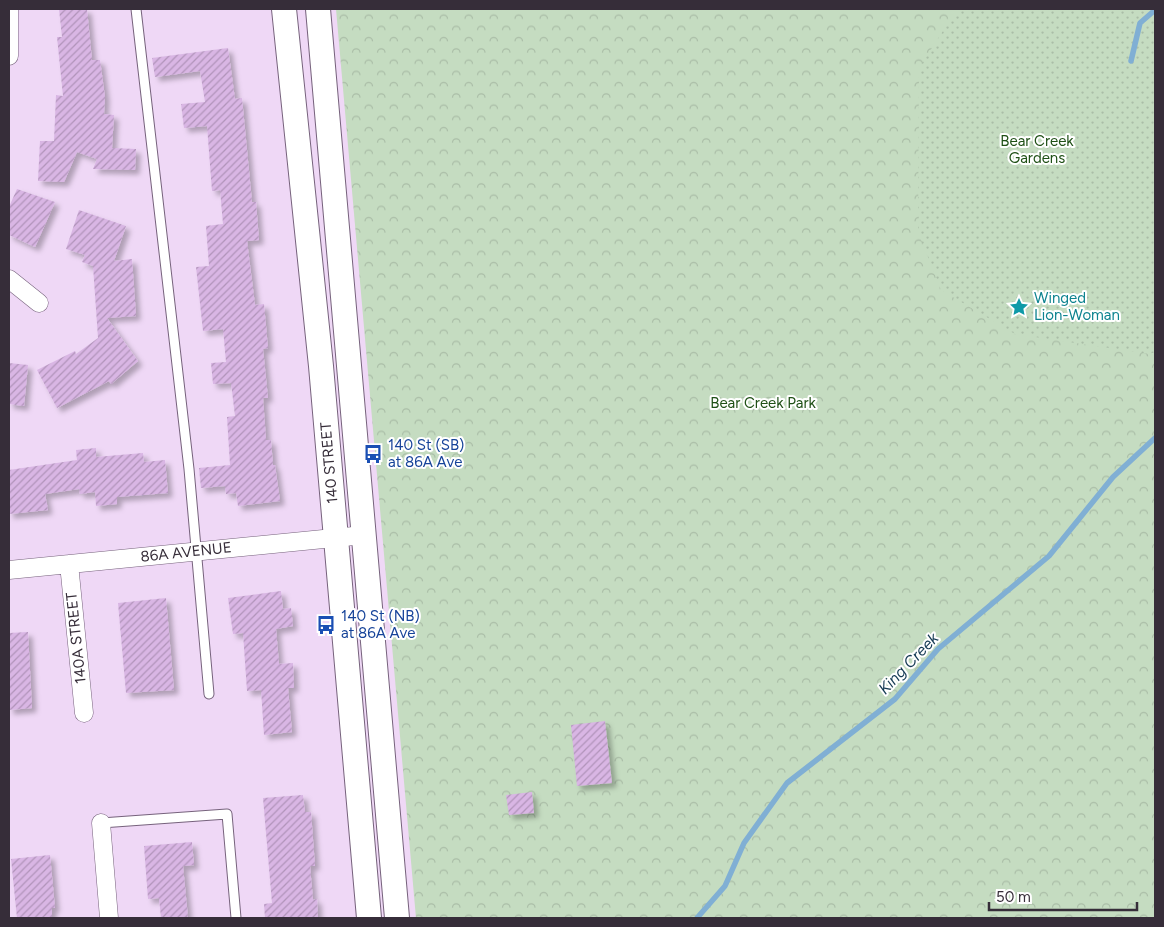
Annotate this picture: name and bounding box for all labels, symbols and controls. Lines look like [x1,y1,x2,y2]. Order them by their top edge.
park label: Bear Creek Gardens [1000,132,1074,167]
place label: Winged Lion-Woman [1034,289,1120,324]
place icon: Winged Lion-Woman [1008,296,1030,318]
park label: Bear Creek Park [710,394,816,412]
street label: 140 STREET [316,421,342,505]
place label: 140 St (SB) at 86A Ave [388,436,464,471]
bus stop icon: 140 St (SB) at 86A Ave [362,443,384,465]
street label: 86A AVENUE [140,538,232,566]
street label: 140A STREET [62,591,90,685]
place label: 140 St (NB) at 86A Ave [341,607,420,642]
bus stop icon: 140 St (NB) at 86A Ave [315,614,337,636]
water label: King Creek [874,628,943,698]
scale bar [989,880,1136,912]
text: 50 m [996,888,1031,906]

